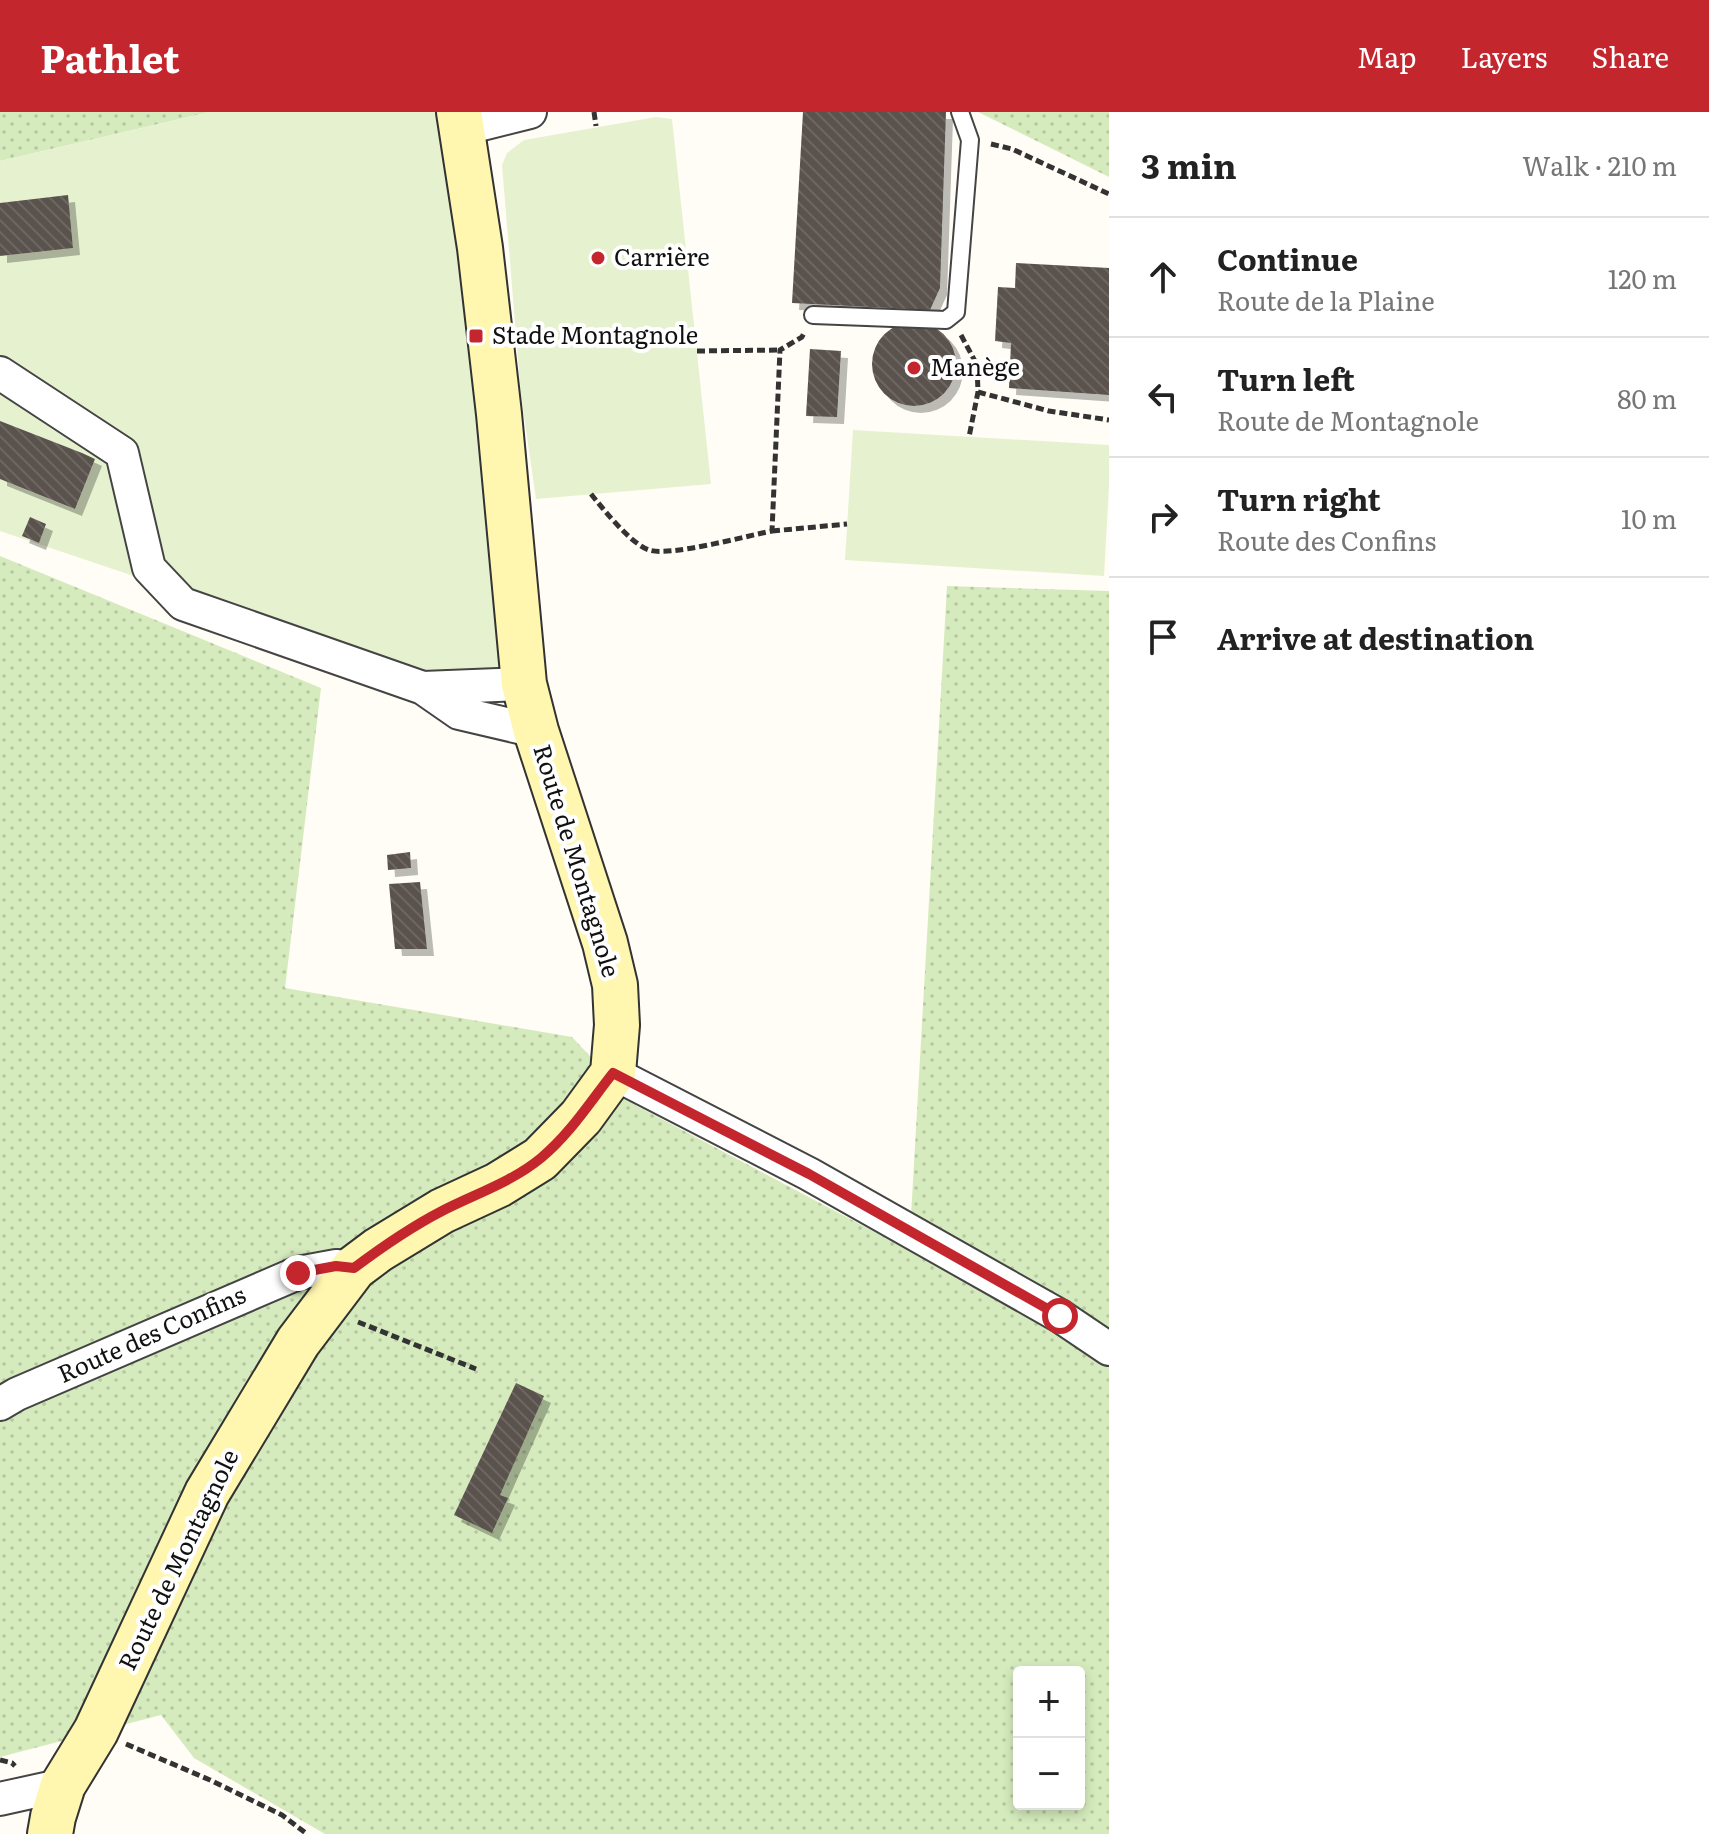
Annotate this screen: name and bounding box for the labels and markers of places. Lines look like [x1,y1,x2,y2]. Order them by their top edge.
place label: Carrière [614,238,710,273]
marker: Carrière [589,249,607,267]
place label: Stade Montagnole [492,316,698,351]
marker: Stade Montagnole [467,327,485,345]
place label: Manège [930,348,1020,383]
marker: Manège [905,359,923,377]

